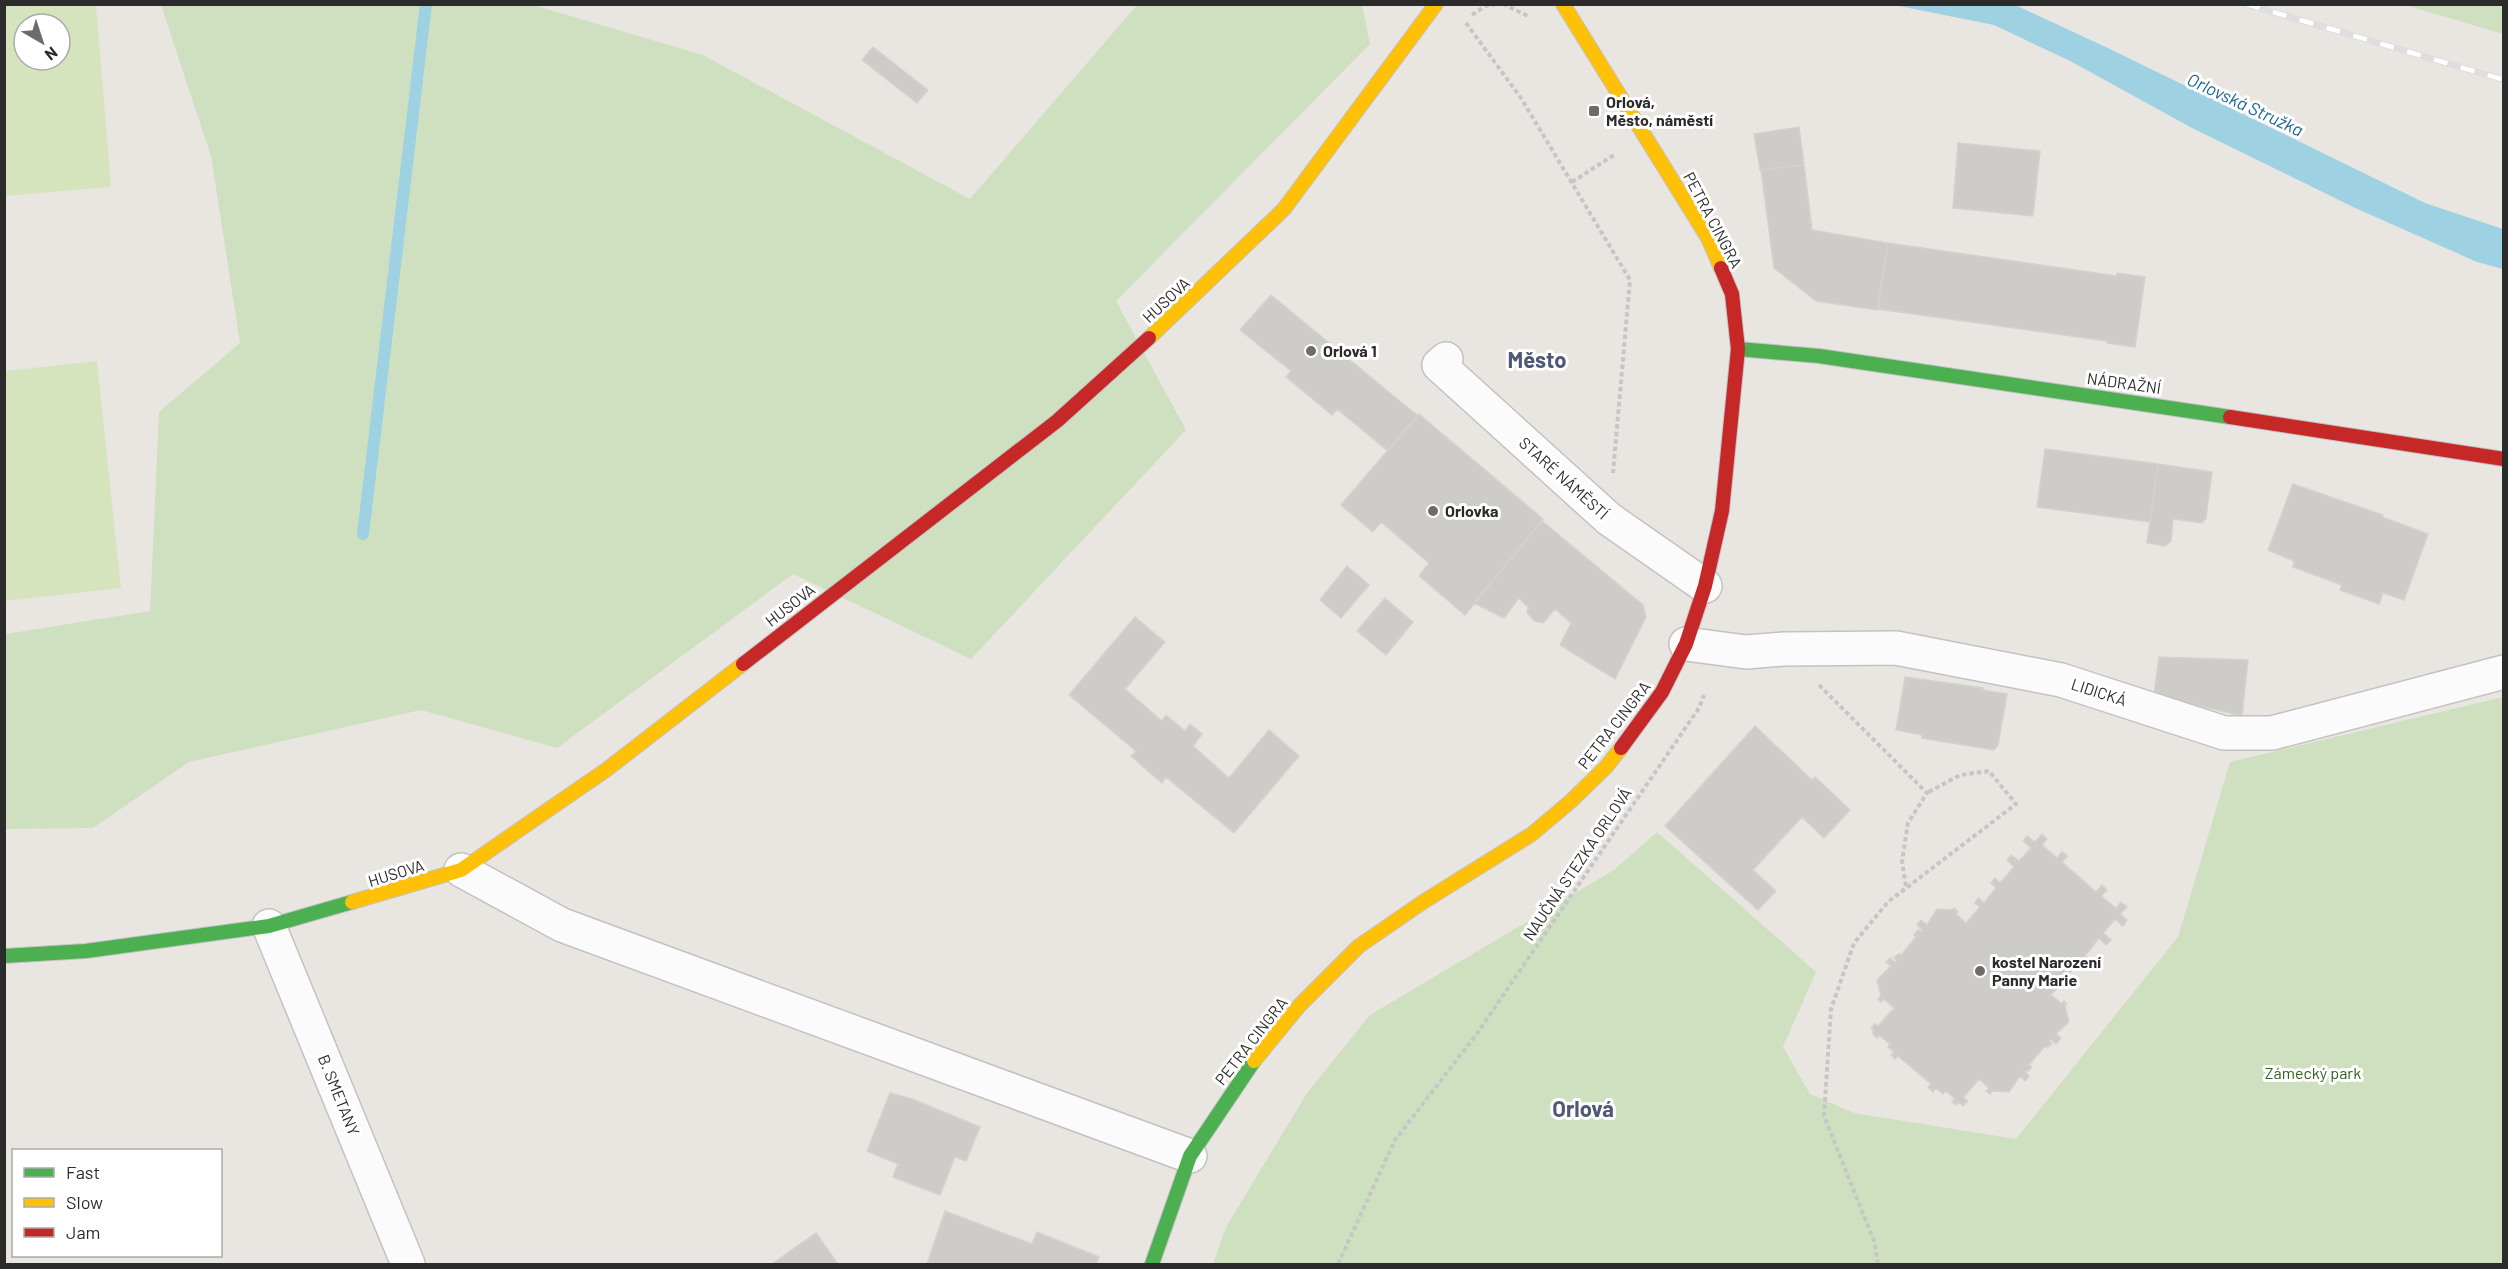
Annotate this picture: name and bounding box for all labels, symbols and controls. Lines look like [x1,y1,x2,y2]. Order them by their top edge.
north arrow [12,12,72,72]
text: N [42,43,62,65]
water label: Orlovská Stružka [2184,68,2307,141]
place label: Orlová, Město, náměstí [1606,92,1713,129]
marker: Orlová, Město, náměstí [1587,104,1601,118]
street label: PETRA CINGRA [1680,168,1747,271]
street label: HUSOVA [1138,273,1193,326]
place label: Orlová 1 [1323,341,1377,360]
marker: Orlová 1 [1304,344,1318,358]
district label: Město [1507,346,1567,372]
street label: NÁDRAŽNÍ [2086,368,2162,397]
street label: STARÉ NÁMĚSTÍ [1516,433,1613,523]
place label: Orlovka [1445,501,1498,520]
marker: Orlovka [1426,504,1440,518]
street label: HUSOVA [761,579,818,630]
street label: LIDICKÁ [2069,674,2129,709]
street label: PETRA CINGRA [1573,677,1654,772]
street label: NAUČNÁ STEZKA ORLOVÁ [1518,784,1635,944]
street label: HUSOVA [366,855,426,890]
place label: kostel Narození Panny Marie [1992,952,2101,989]
marker: kostel Narození Panny Marie [1973,964,1987,978]
street label: PETRA CINGRA [1210,993,1291,1088]
street label: B. SMETANY [315,1052,364,1138]
park label: Zámecký park [2265,1063,2361,1082]
district label: Orlová [1552,1095,1614,1121]
legend [12,1149,222,1257]
text: Fast [66,1161,100,1183]
text: Slow [66,1191,103,1213]
text: Jam [66,1221,100,1243]

